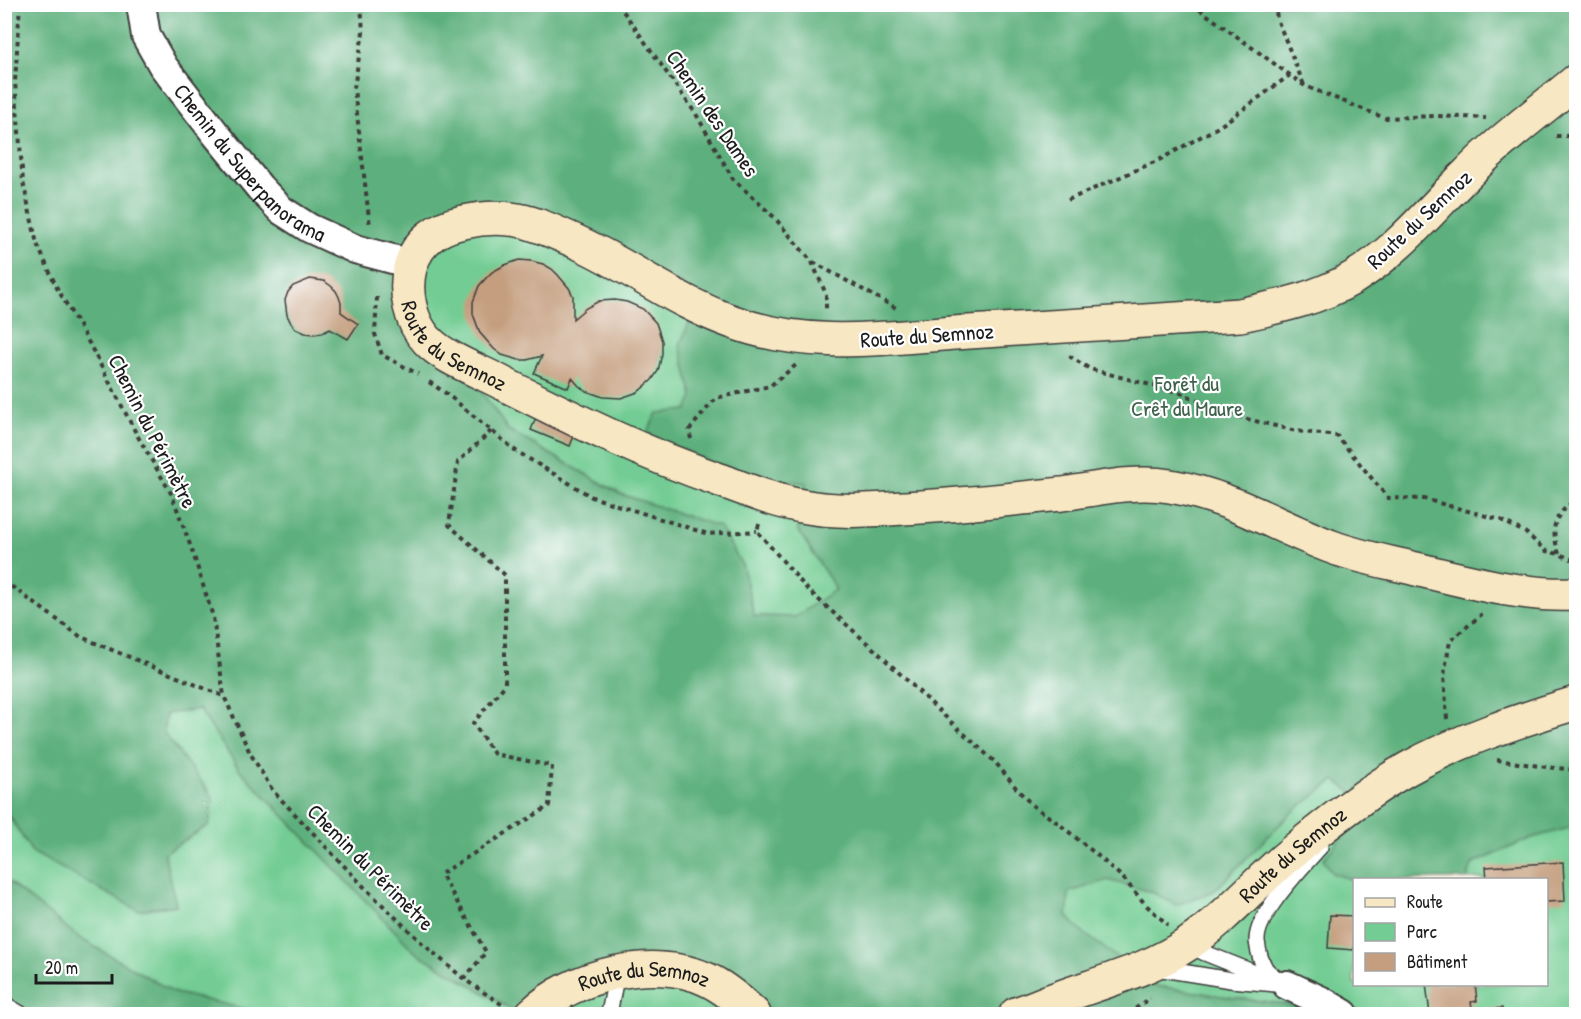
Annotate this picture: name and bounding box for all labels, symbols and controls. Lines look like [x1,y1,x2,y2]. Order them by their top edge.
street label: Chemin des Dames [659,44,767,182]
street label: Chemin du Superpanorama [167,77,331,249]
street label: Route du Semnoz [1360,162,1478,276]
street label: Route du Semnoz [394,298,512,398]
street label: Route du Semnoz [859,315,995,355]
street label: Chemin du Périmètre [101,349,205,513]
park label: Forêt du Crêt du Maure [1131,368,1243,423]
street label: Chemin du Périmètre [301,797,441,937]
street label: Route du Semnoz [1232,799,1353,909]
legend [1353,878,1548,986]
text: Route [1407,889,1443,914]
text: Parc [1407,919,1437,944]
scale bar [36,947,112,985]
text: Bâtiment [1407,949,1468,974]
street label: Route du Semnoz [574,954,715,998]
text: 20 m [45,955,78,980]

